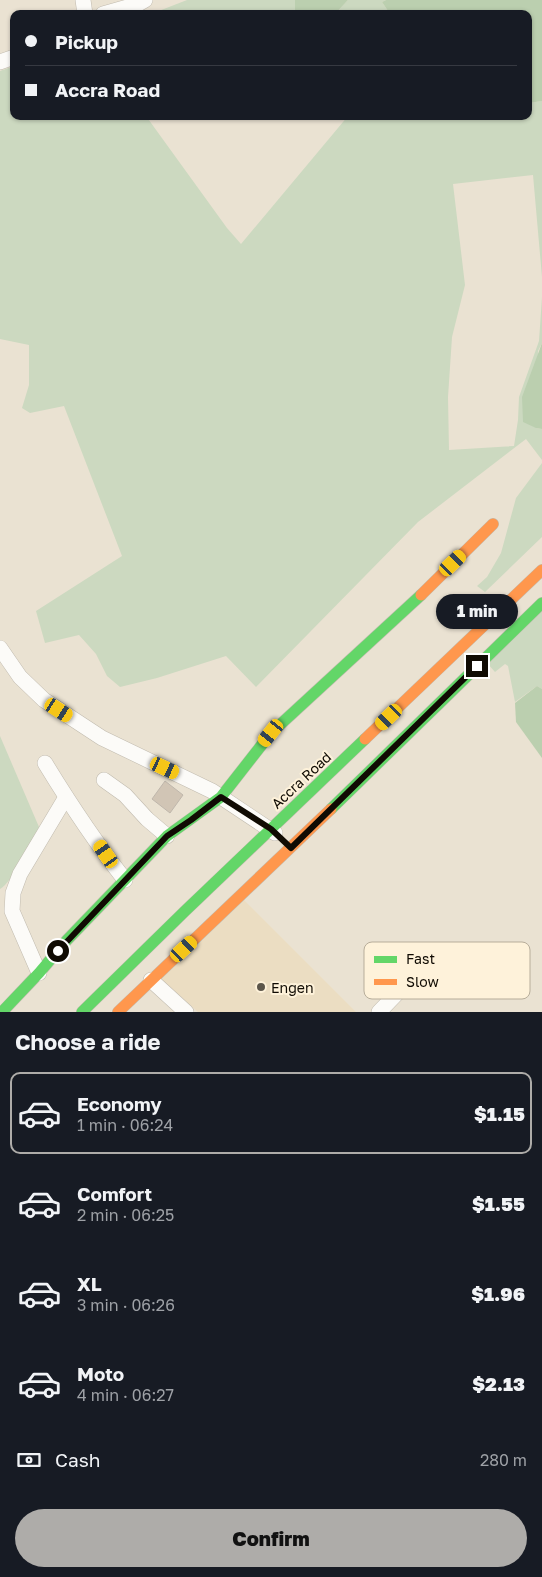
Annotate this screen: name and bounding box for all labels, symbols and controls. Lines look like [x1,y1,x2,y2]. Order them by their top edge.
text: Pickup [55,30,118,53]
text: Accra Road [55,78,160,101]
car [436,547,469,579]
callout: 1 min [436,594,518,628]
text: 1 min [457,601,497,621]
route end [466,655,488,677]
car [42,696,75,724]
car [372,701,405,733]
car [255,717,286,749]
street label: Accra Road [268,748,334,812]
car [148,755,181,781]
car [91,837,120,871]
car [167,933,200,965]
route start [47,940,69,962]
legend [364,942,530,999]
text: Fast [406,950,435,967]
text: Slow [406,973,439,990]
place label: Engen [271,979,314,996]
marker: Engen [255,981,267,993]
text: Choose a ride [15,1028,161,1055]
icon: car [17,1091,62,1136]
text: Economy [77,1092,162,1115]
text: $1.15 [474,1102,525,1125]
text: 1 min · 06:24 [77,1115,173,1135]
icon: car [17,1181,62,1226]
text: Comfort [77,1182,152,1205]
text: $1.55 [472,1192,525,1215]
text: 2 min · 06:25 [77,1205,174,1225]
icon: car [17,1271,62,1316]
text: XL [77,1272,102,1295]
text: $1.96 [471,1282,525,1305]
text: 3 min · 06:26 [77,1295,175,1315]
icon: car [17,1361,62,1406]
text: Moto [77,1362,124,1385]
text: $2.13 [472,1372,525,1395]
text: 4 min · 06:27 [77,1385,174,1405]
icon: cash [15,1446,43,1474]
text: Cash [55,1448,100,1471]
text: 280 m [480,1450,527,1470]
button: Confirm [15,1509,527,1567]

